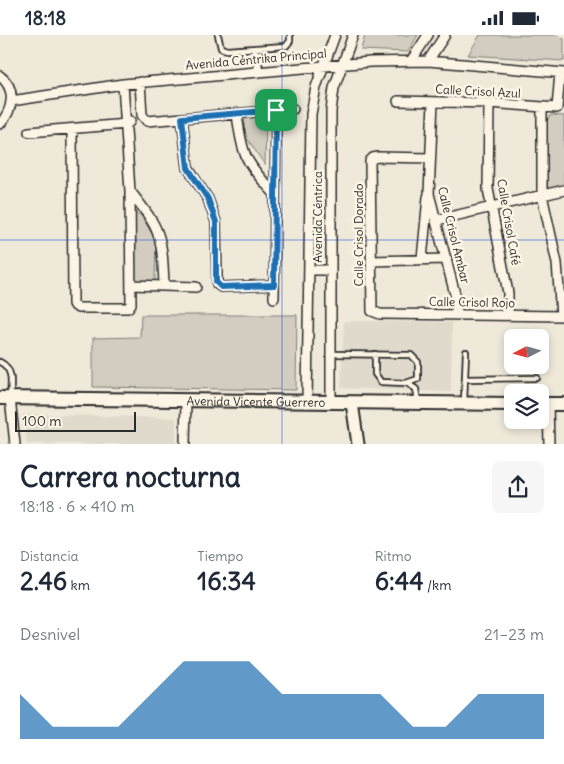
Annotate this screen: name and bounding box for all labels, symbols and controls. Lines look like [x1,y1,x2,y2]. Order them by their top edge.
text: 18:18 [25,6,66,30]
street label: Avenida Céntrika Principal [185,45,327,73]
street label: Calle Crisol Azul [435,81,521,101]
pin [255,89,297,131]
icon: arrive [262,96,290,124]
street label: Avenida Céntrica [310,171,325,263]
street label: Calle Crisol Café [494,178,524,266]
street label: Calle Crisol Dorado [351,183,366,287]
street label: Calle Crisol Ambar [435,185,473,285]
street label: Calle Crisol Rojo [429,294,515,310]
north arrow [504,329,549,374]
map controls [504,329,549,429]
button: layers [504,384,549,429]
street label: Avenida Vicente Guerrero [187,393,326,409]
scale bar [15,409,136,432]
text: 100 m [22,412,62,430]
text: Carrera nocturna [20,459,241,495]
button: share [492,461,544,513]
text: 18:18 · 6 × 410 m [20,496,135,516]
text: Distancia [20,547,79,565]
text: Tiempo [197,547,243,565]
text: Ritmo [375,547,412,565]
text: 2.46 [20,565,67,597]
text: 16:34 [197,565,256,597]
text: 6:44 [375,565,424,597]
text: km [67,576,90,594]
text: /km [424,576,451,594]
text: Desnivel [20,624,80,644]
text: 21–23 m [484,624,544,644]

